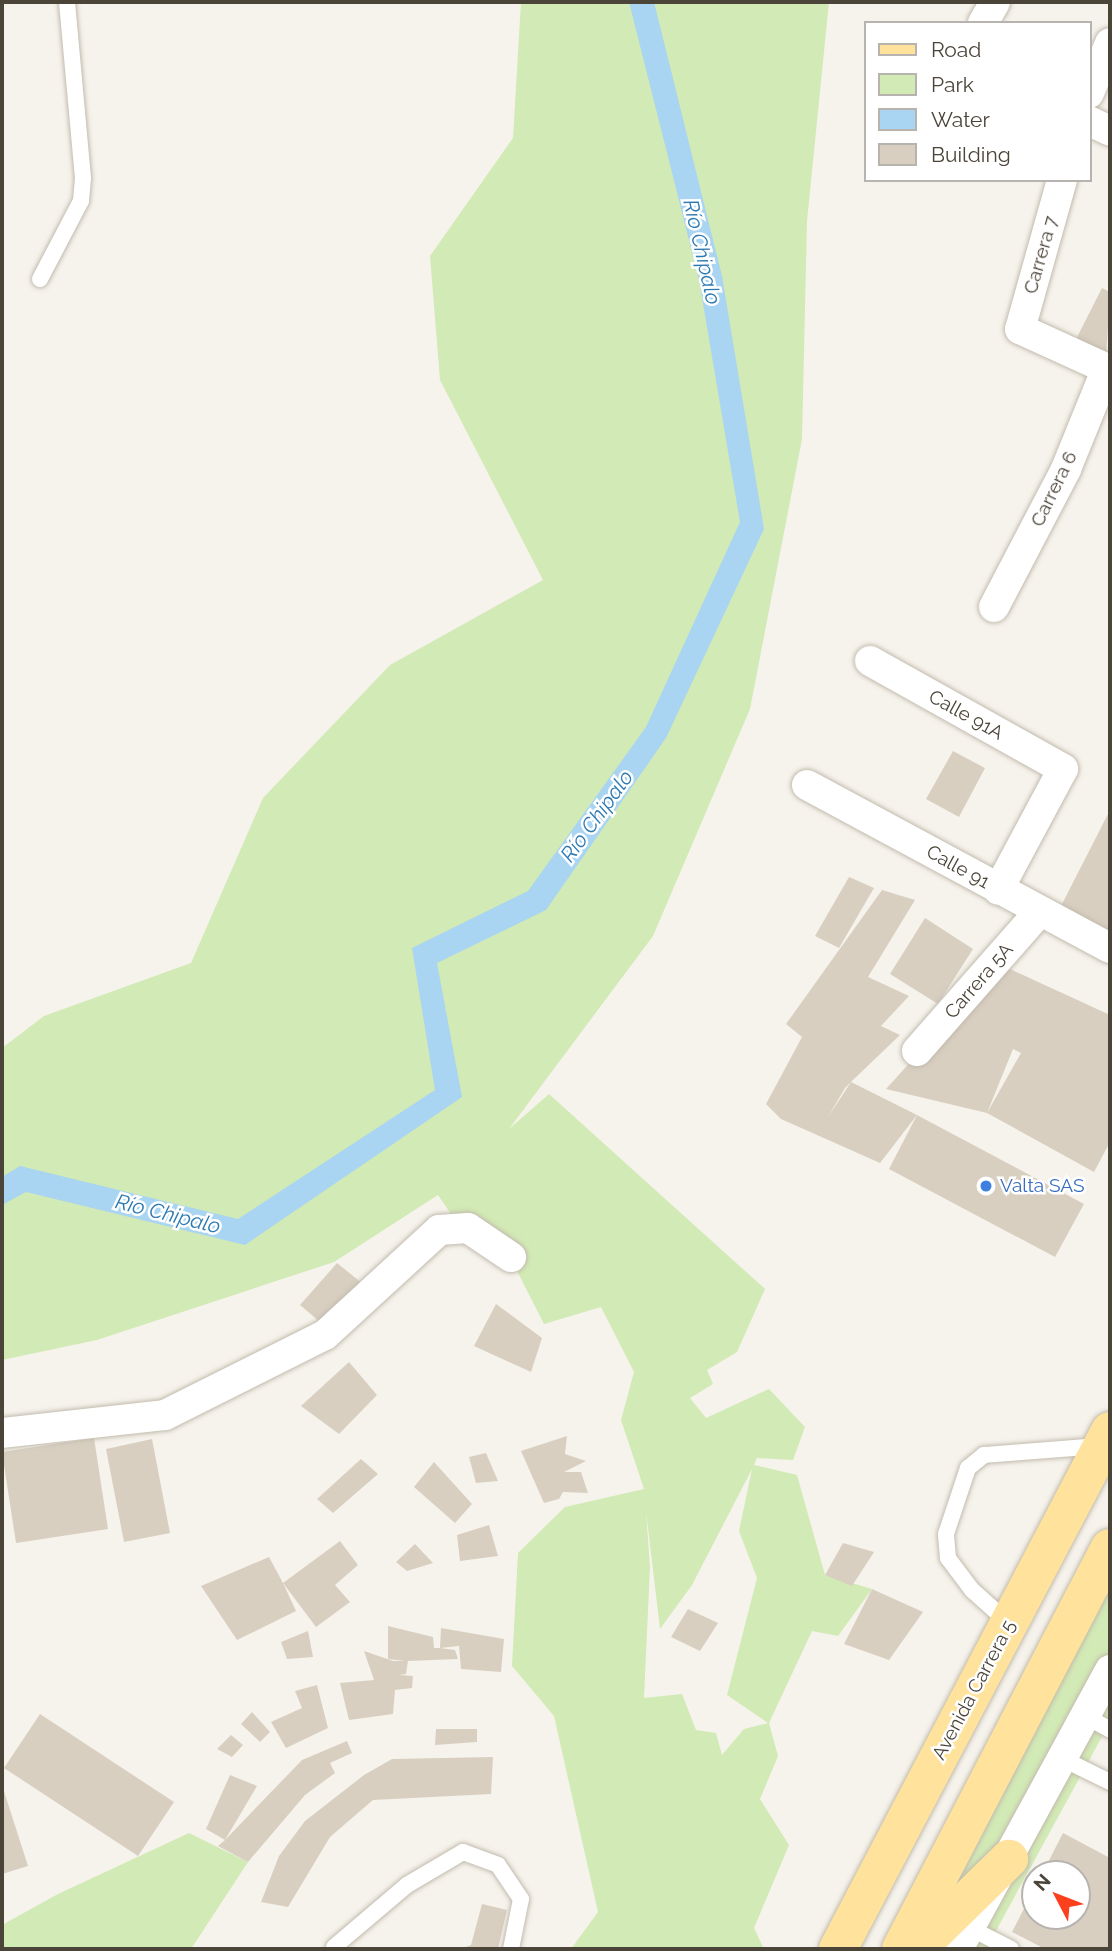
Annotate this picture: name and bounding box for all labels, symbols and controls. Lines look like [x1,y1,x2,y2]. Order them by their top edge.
legend [864,21,1091,182]
text: Road [931,37,981,62]
text: Park [931,72,974,97]
text: Water [931,107,990,132]
text: Building [931,142,1011,167]
water label: Río Chipalo [678,197,726,307]
street label: Carrera 7 [1019,214,1063,296]
street label: Carrera 6 [1026,448,1082,530]
street label: Calle 91A [925,685,1007,745]
water label: Río Chipalo [555,765,639,867]
street label: Calle 91 [922,840,994,894]
street label: Carrera 5A [940,939,1018,1023]
place label: Valta SAS [1000,1175,1084,1197]
marker: Valta SAS [978,1178,994,1194]
water label: Río Chipalo [113,1189,223,1239]
street label: Avenida Carrera 5 [928,1616,1020,1764]
north arrow [1021,1860,1091,1930]
text: N [1029,1870,1055,1895]

